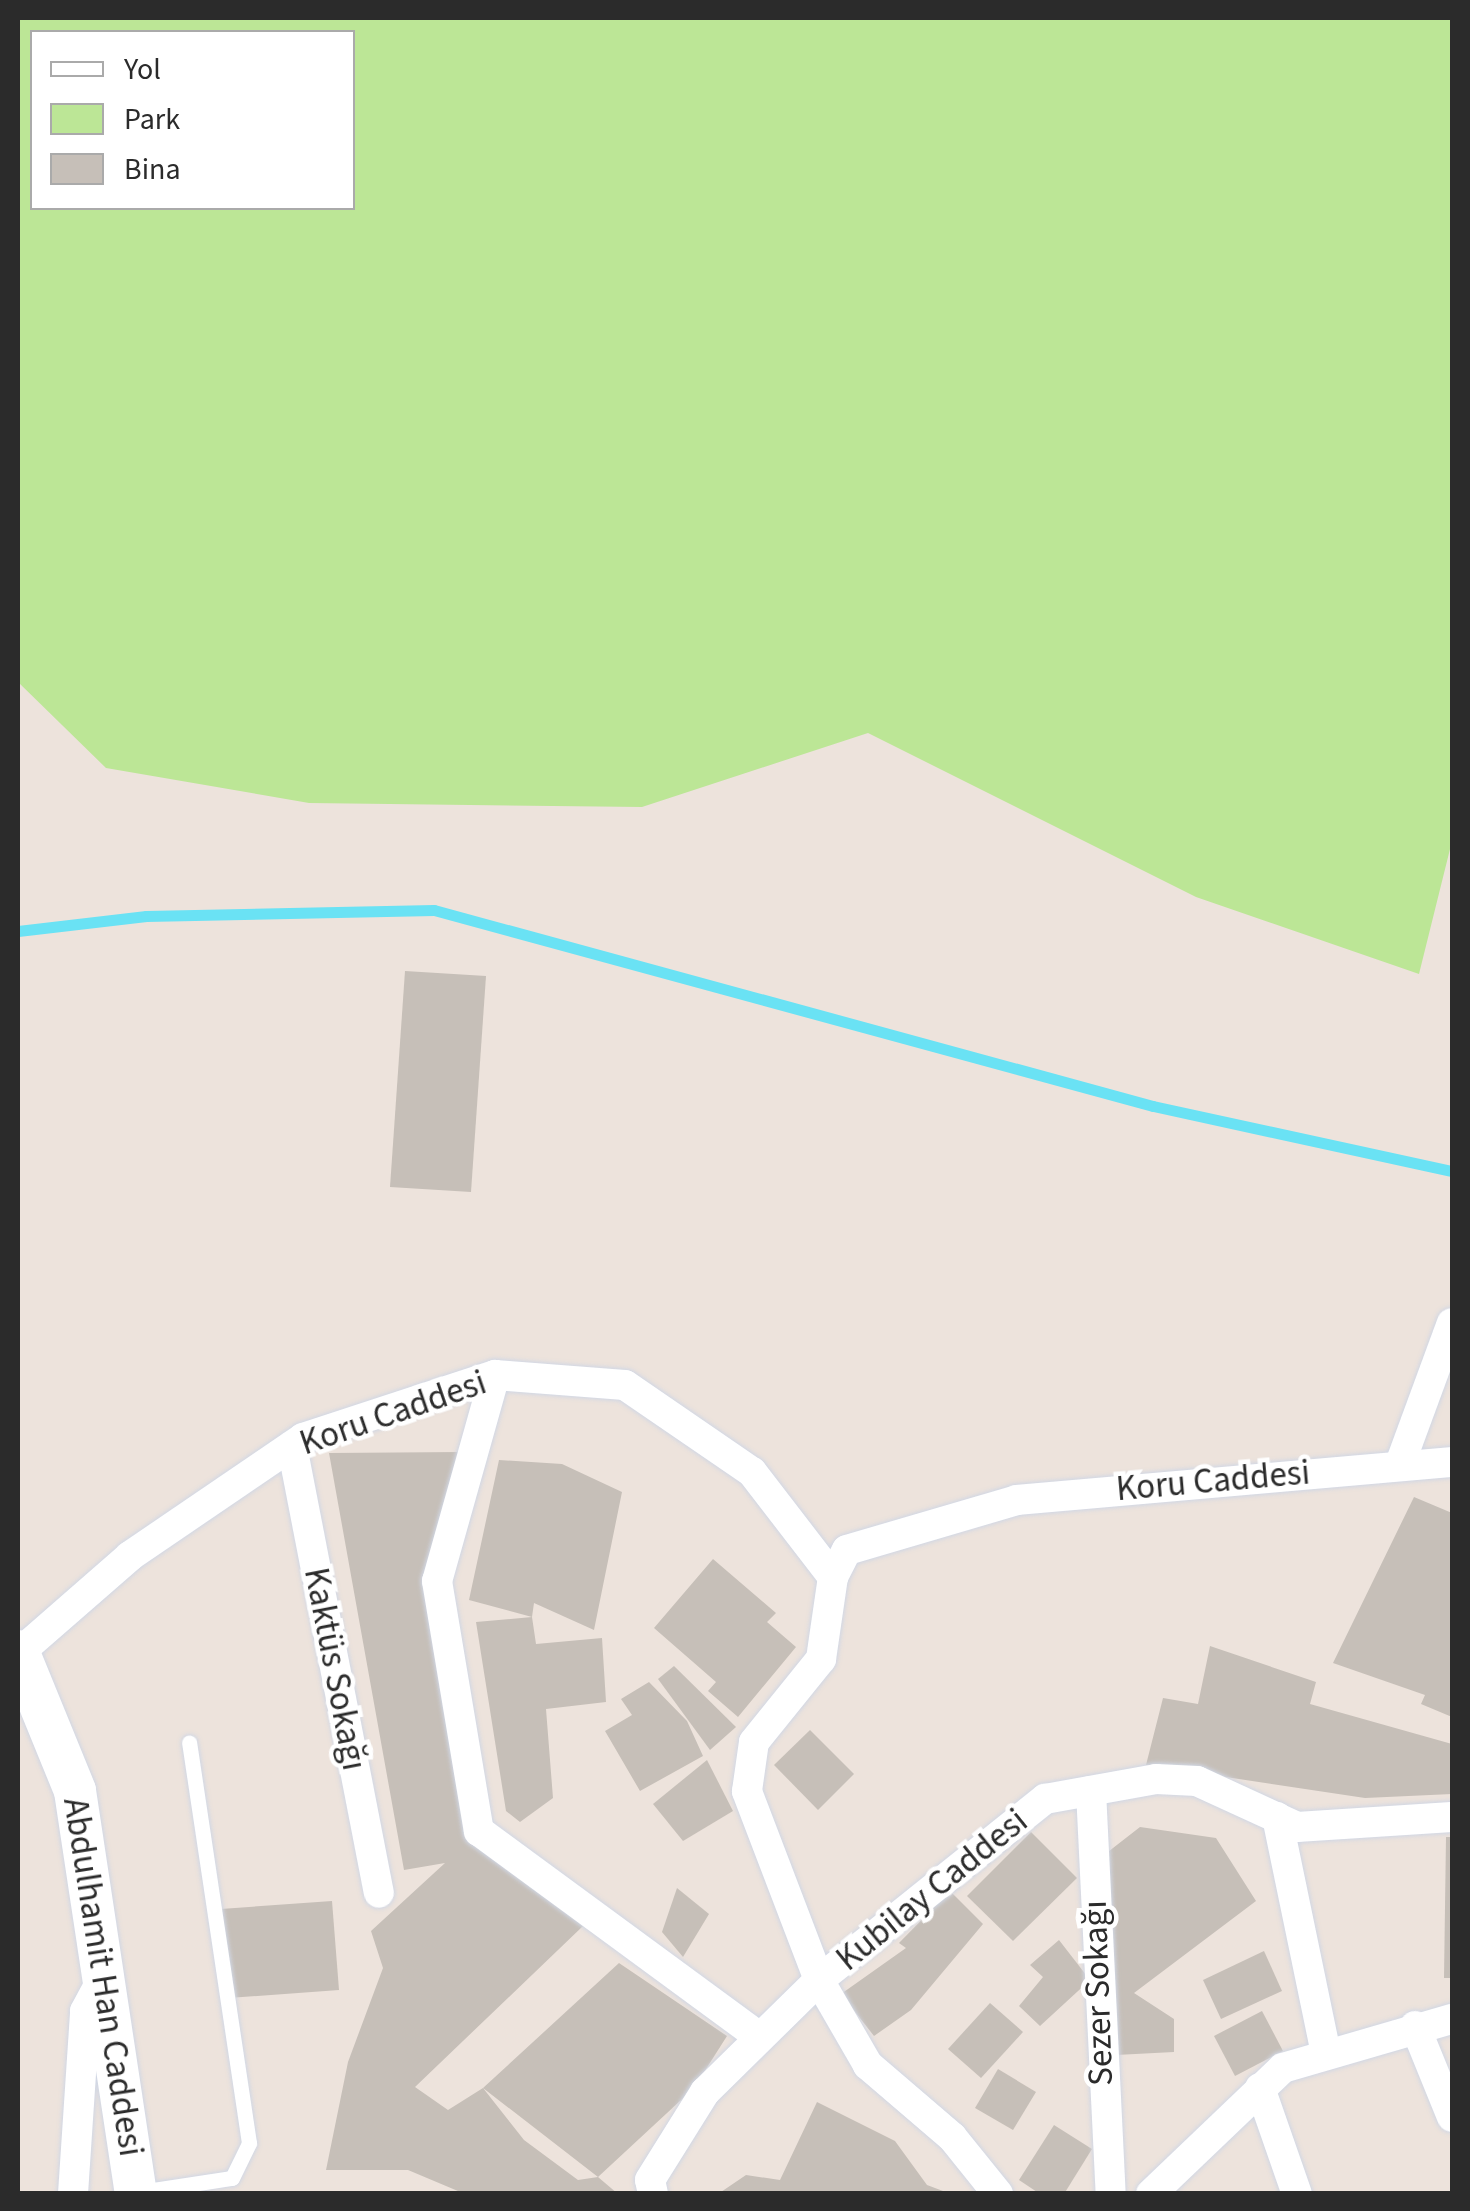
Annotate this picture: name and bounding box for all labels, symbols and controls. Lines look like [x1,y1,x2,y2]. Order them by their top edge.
legend [30,30,355,210]
text: Yol [124,48,161,91]
text: Park [124,98,180,141]
text: Bina [124,148,181,191]
street label: Koru Caddesi [294,1362,492,1464]
street label: Koru Caddesi [1114,1452,1312,1510]
street label: Kaktüs Sokağı [295,1564,375,1774]
street label: Abdulhamit Han Caddesi [54,1795,152,2159]
street label: Kubilay Caddesi [828,1800,1036,1980]
street label: Sezer Sokağı [1074,1900,1122,2086]

